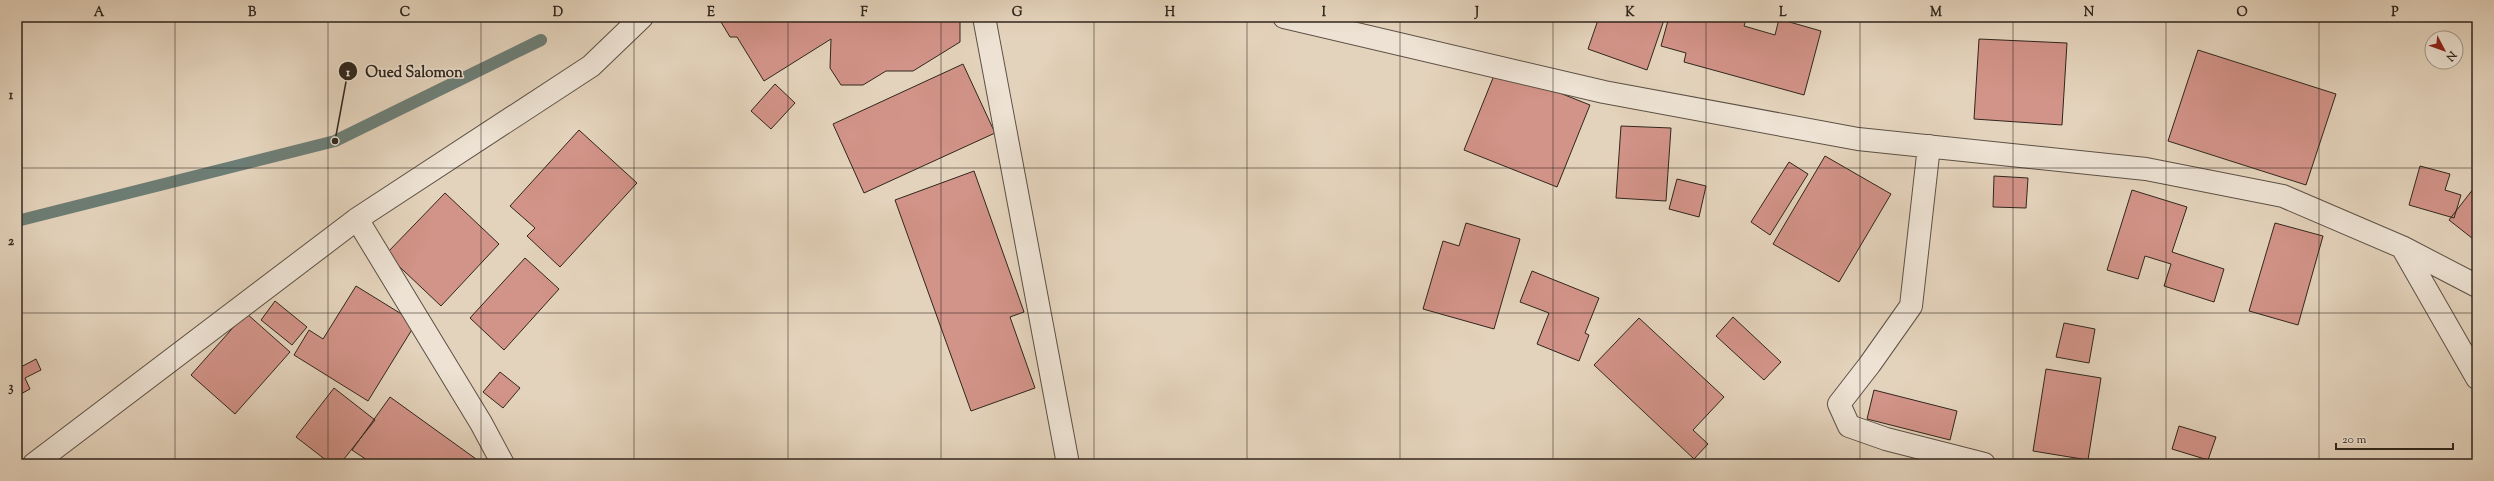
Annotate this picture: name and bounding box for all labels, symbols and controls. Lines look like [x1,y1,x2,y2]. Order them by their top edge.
text: A [94,4,105,22]
text: B [248,4,257,22]
text: C [400,4,410,22]
text: D [553,4,563,22]
text: E [707,4,715,22]
text: F [860,4,868,22]
text: G [1012,4,1023,22]
text: H [1165,4,1176,22]
text: I [1322,4,1327,22]
text: J [1474,4,1479,22]
text: K [1625,4,1635,22]
text: L [1779,4,1787,22]
text: M [1930,4,1942,22]
text: N [2084,4,2095,22]
text: O [2236,4,2248,22]
text: P [2391,4,2399,22]
north arrow [2424,30,2464,70]
text: N [2442,47,2460,65]
callout: Oued Salomon [338,58,471,85]
text: Oued Salomon [365,63,463,84]
text: 1 [345,64,351,82]
text: 1 [9,87,14,105]
text: 2 [8,233,15,251]
text: 3 [8,379,14,397]
scale bar [2336,425,2453,451]
text: 20 m [2342,431,2367,449]

